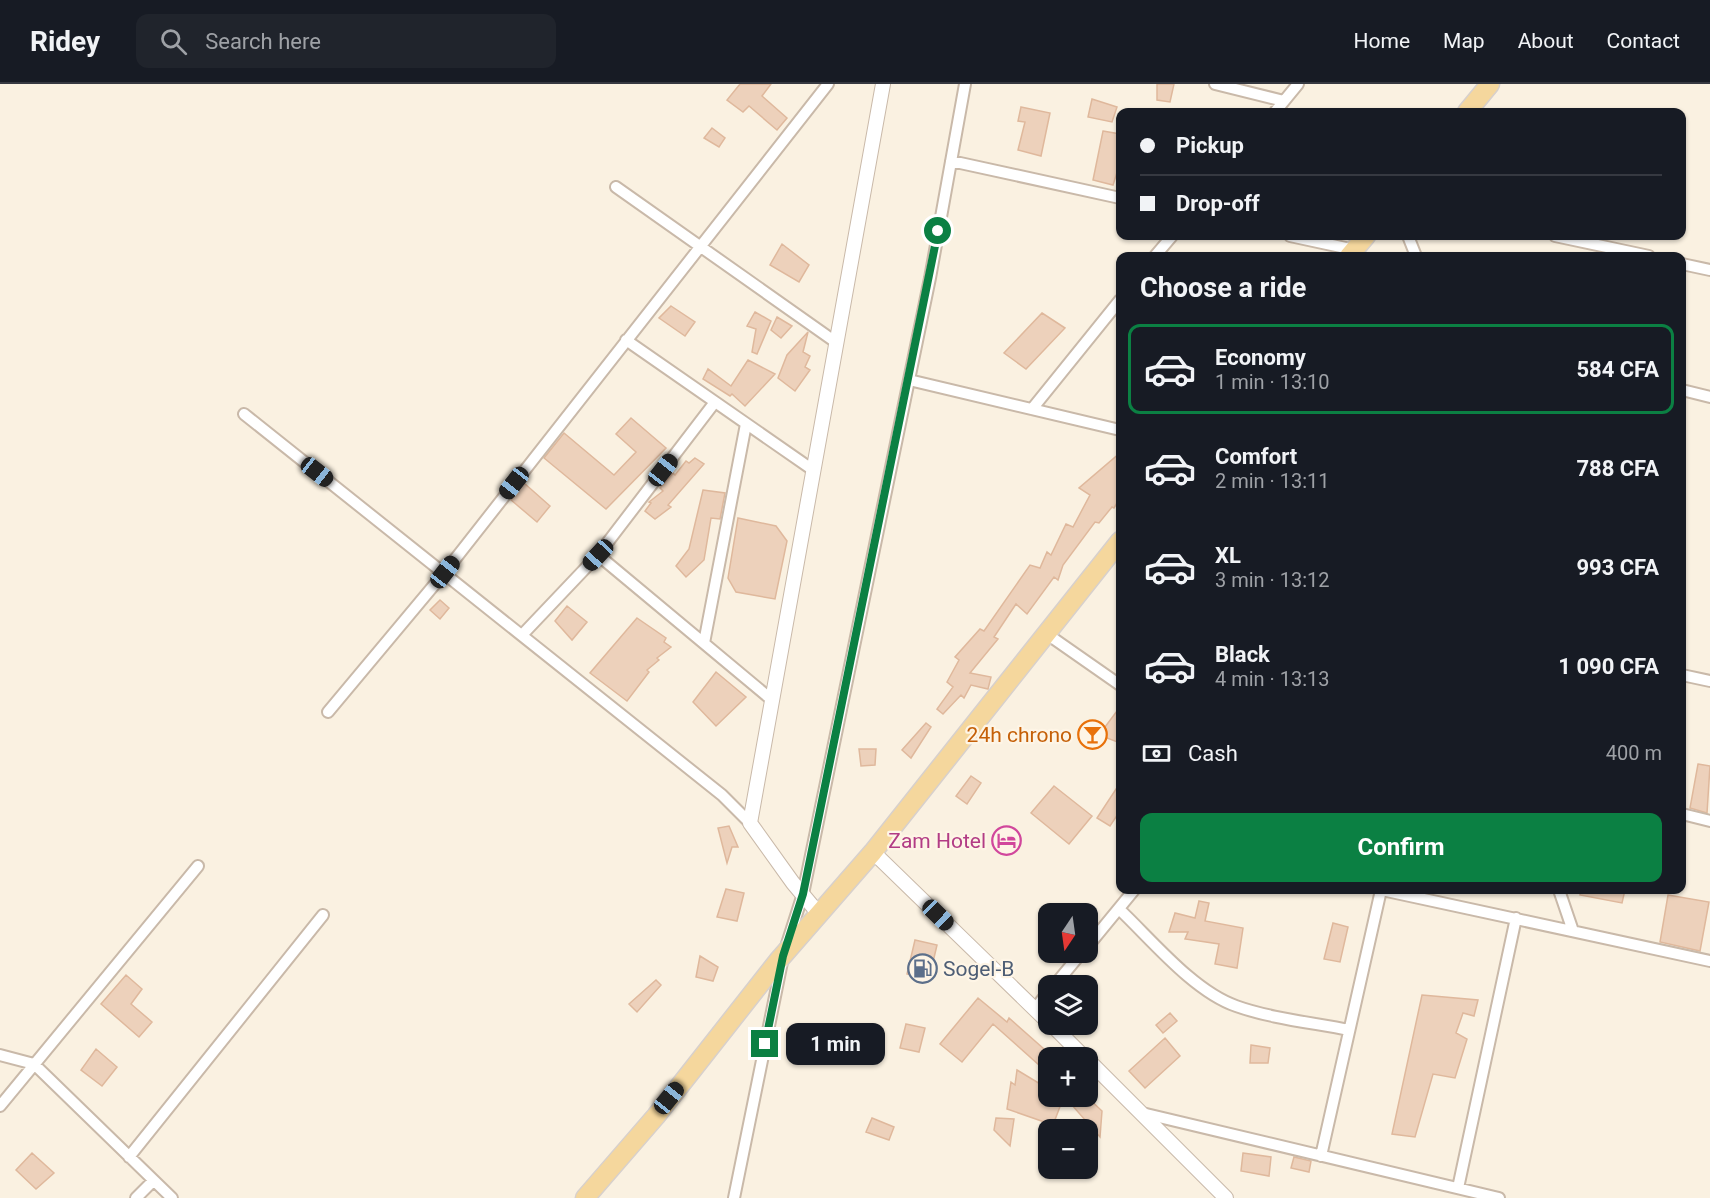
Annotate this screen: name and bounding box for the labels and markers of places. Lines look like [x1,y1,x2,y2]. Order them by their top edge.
bar icon: 24h chrono [1077,719,1109,751]
place label: 24h chrono [967,723,1072,747]
hotel icon: Zam Hotel [991,825,1023,857]
place label: Zam Hotel [888,829,986,853]
fuel station icon: Sogel-B [906,953,938,985]
place label: Sogel-B [943,957,1014,981]

